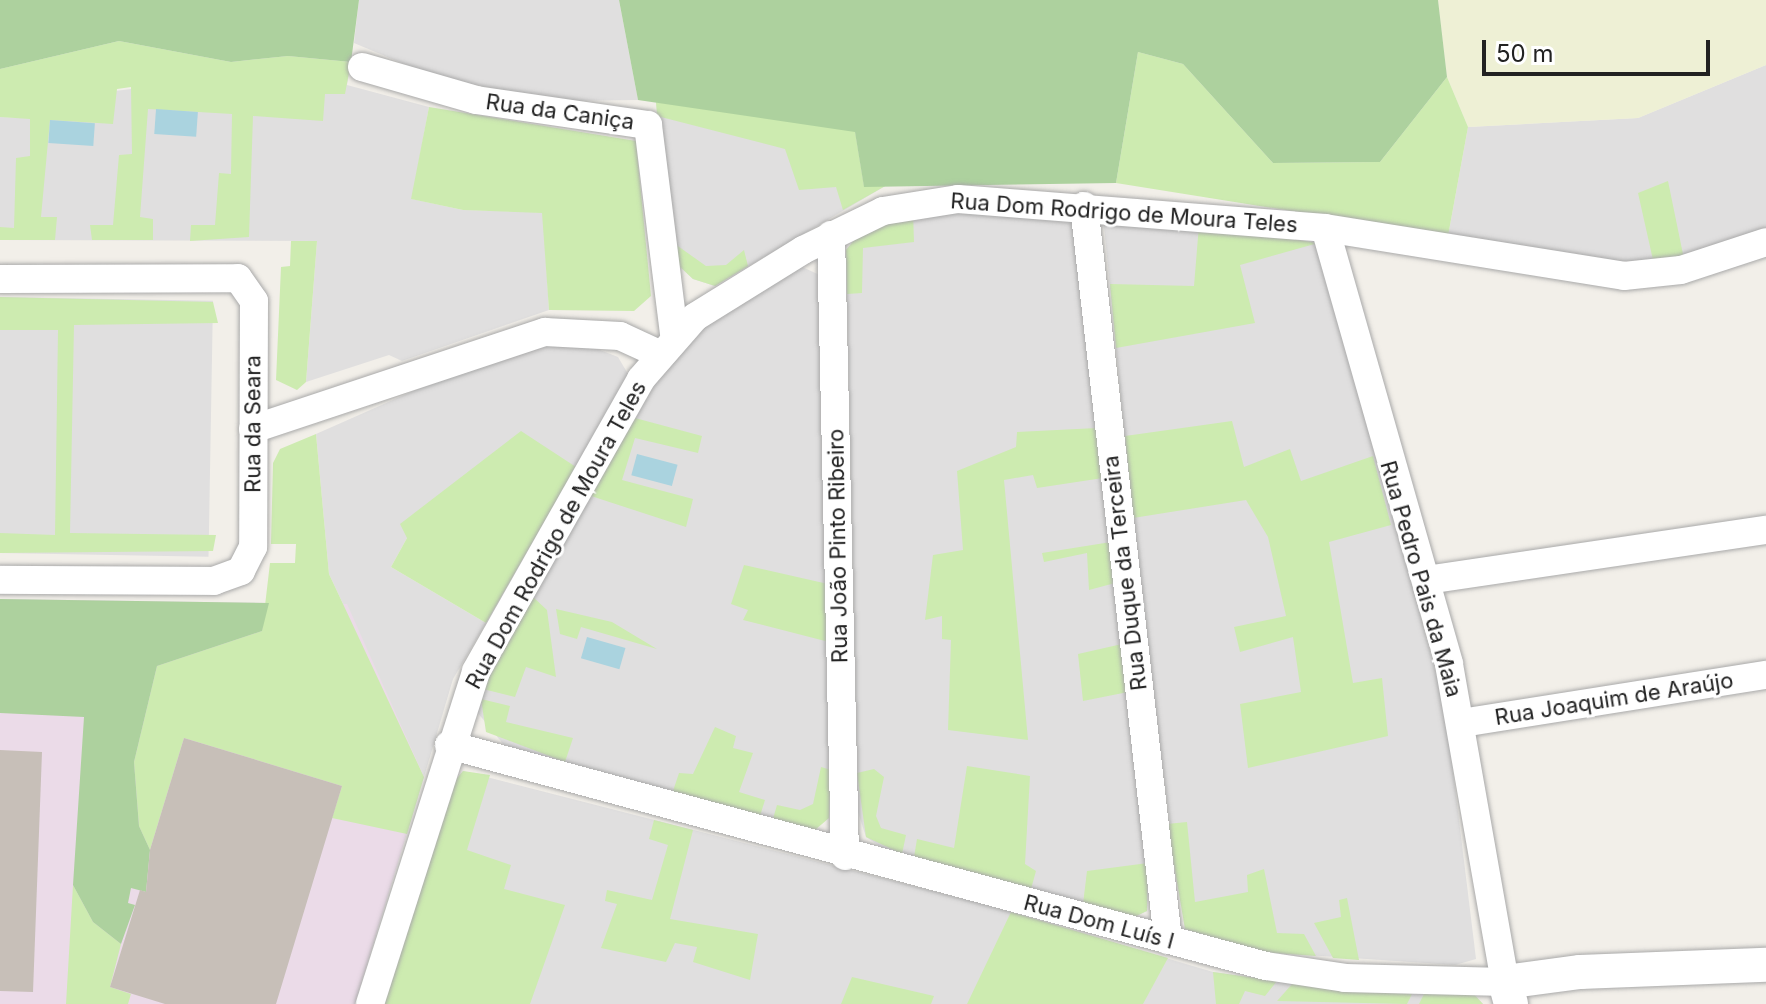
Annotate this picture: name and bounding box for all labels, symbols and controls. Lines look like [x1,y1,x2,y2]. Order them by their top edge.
scale bar [1486,24,1714,74]
text: 50 m [1496,39,1554,68]
street label: Rua da Caniça [484,89,636,135]
street label: Rua Dom Rodrigo de Moura Teles [949,188,1299,238]
street label: Rua da Seara [240,355,266,493]
street label: Rua Dom Rodrigo de Moura Teles [460,376,652,694]
street label: Rua João Pinto Ribeiro [823,429,853,663]
street label: Rua Duque da Terceira [1097,454,1153,692]
street label: Rua Pedro Pais da Maia [1375,458,1467,700]
street label: Rua Joaquim de Araújo [1493,667,1735,731]
street label: Rua Dom Luís I [1021,889,1177,955]

